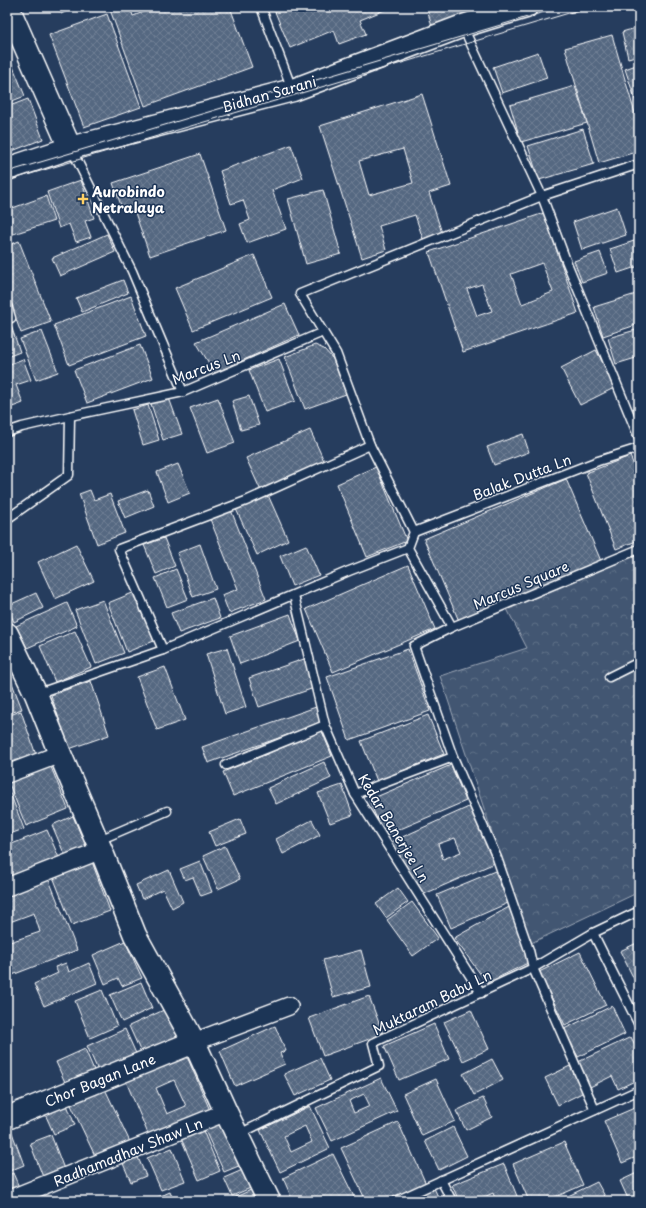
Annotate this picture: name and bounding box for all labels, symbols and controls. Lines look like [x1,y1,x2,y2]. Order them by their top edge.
street label: Bidhan Sarani [219,70,319,118]
place label: Aurobindo Netralaya [91,181,165,218]
marker: Aurobindo Netralaya [77,193,89,205]
street label: Marcus Ln [169,344,243,390]
street label: Balak Dutta Ln [470,449,574,505]
street label: Marcus Square [470,555,572,615]
street label: Kedar Banerjee Ln [353,770,435,886]
street label: Muktaram Babu Ln [369,964,495,1040]
street label: Chor Bagan Lane [41,1048,159,1112]
street label: Radhamadhav Shaw Ln [50,1112,206,1192]

